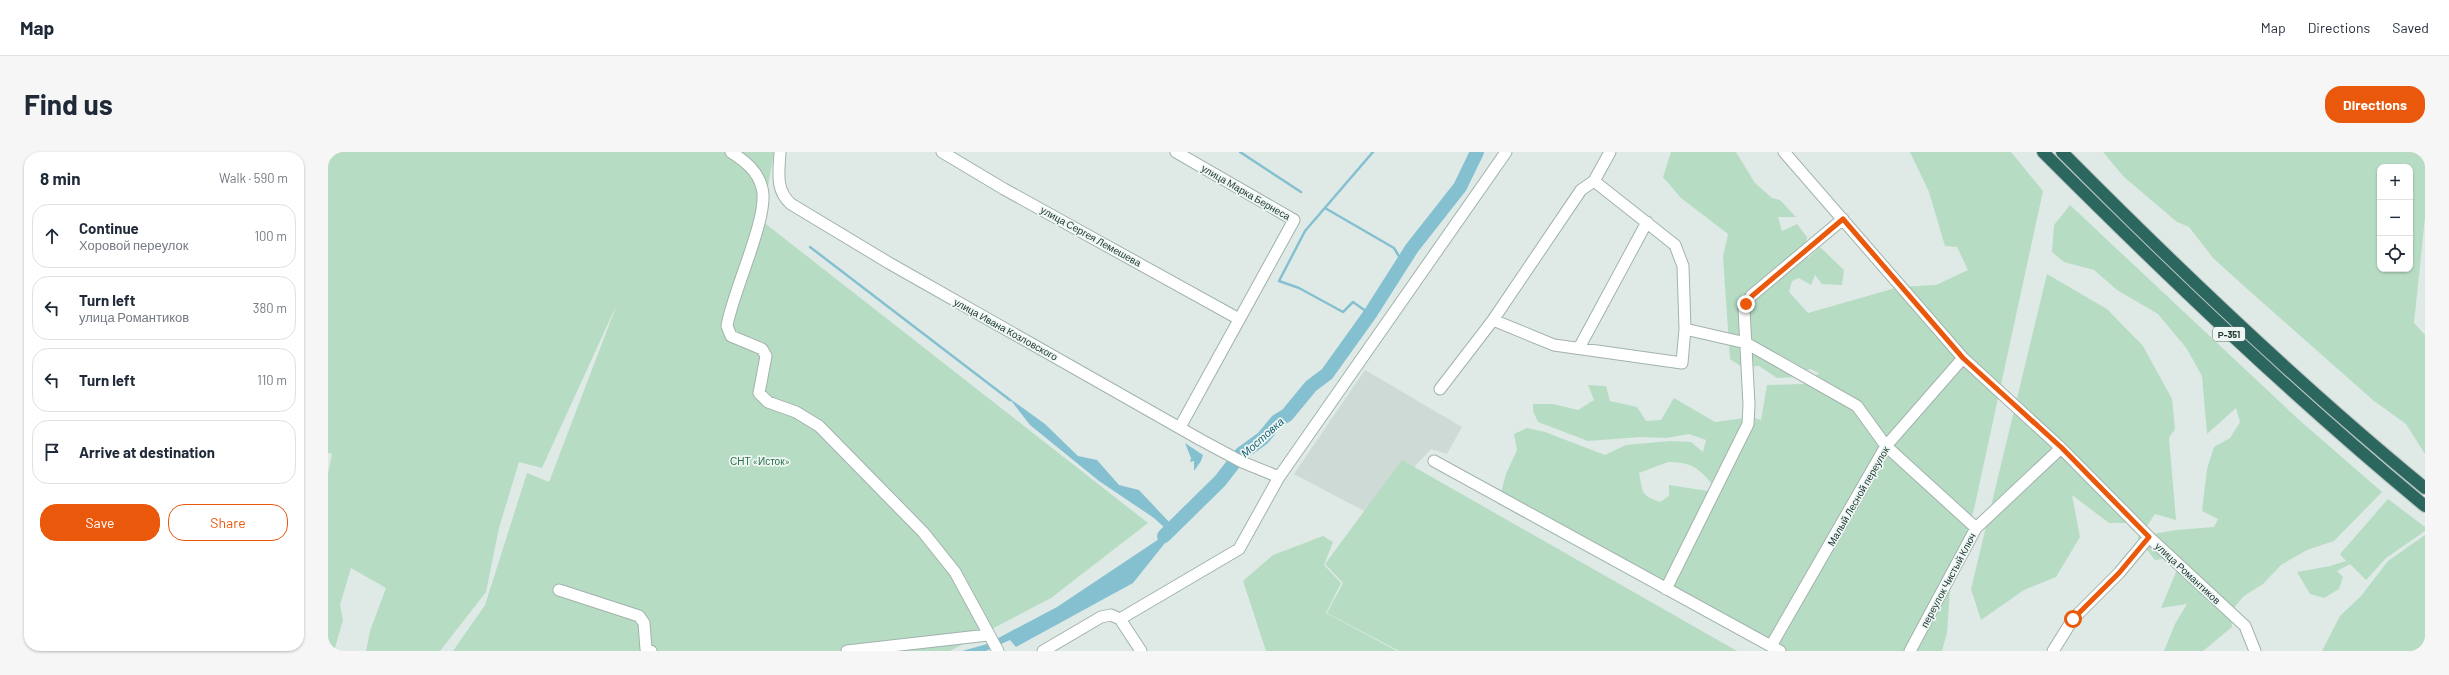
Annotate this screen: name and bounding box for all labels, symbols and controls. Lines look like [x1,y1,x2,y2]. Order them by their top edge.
text: Map [20,16,54,39]
text: Map [2261,19,2286,36]
text: Directions [2308,19,2370,36]
text: Saved [2392,19,2429,36]
button: Directions [2325,86,2425,123]
text: Find us [24,87,113,121]
street label: улица Марка Бернеса [1199,162,1293,223]
map controls [2377,164,2413,272]
button: + [2377,164,2413,200]
text: 8 min [40,168,80,188]
text: Walk · 590 m [219,170,288,186]
button: − [2377,200,2413,236]
street label: улица Сергея Лемешева [1039,203,1144,269]
text: Continue [79,219,139,237]
icon: ahead [41,225,63,247]
text: 100 m [254,228,287,244]
button: locate [2377,236,2413,272]
text: Хоровой переулок [79,237,189,253]
text: Turn left [79,291,135,309]
street label: улица Ивана Козловского [952,295,1060,363]
route end [1737,295,1755,313]
icon: left [41,297,63,319]
text: 380 m [253,300,287,316]
text: улица Романтиков [79,309,189,325]
road number: Р-351 [2213,327,2245,341]
icon: left [41,369,63,391]
text: Turn left [79,371,135,389]
text: 110 m [257,372,287,388]
water label: Мостовка [1238,414,1286,460]
icon: arrive [41,441,63,463]
text: Arrive at destination [79,443,215,461]
street label: Малый Лесной переулок [1825,444,1892,548]
park label: СНТ «Исток» [730,455,790,467]
button: Save [40,504,160,541]
button: Share [168,504,288,541]
street label: переулок Чистый Ключ [1918,531,1978,629]
street label: улица Романтиков [2153,540,2223,606]
route start [2064,610,2082,628]

